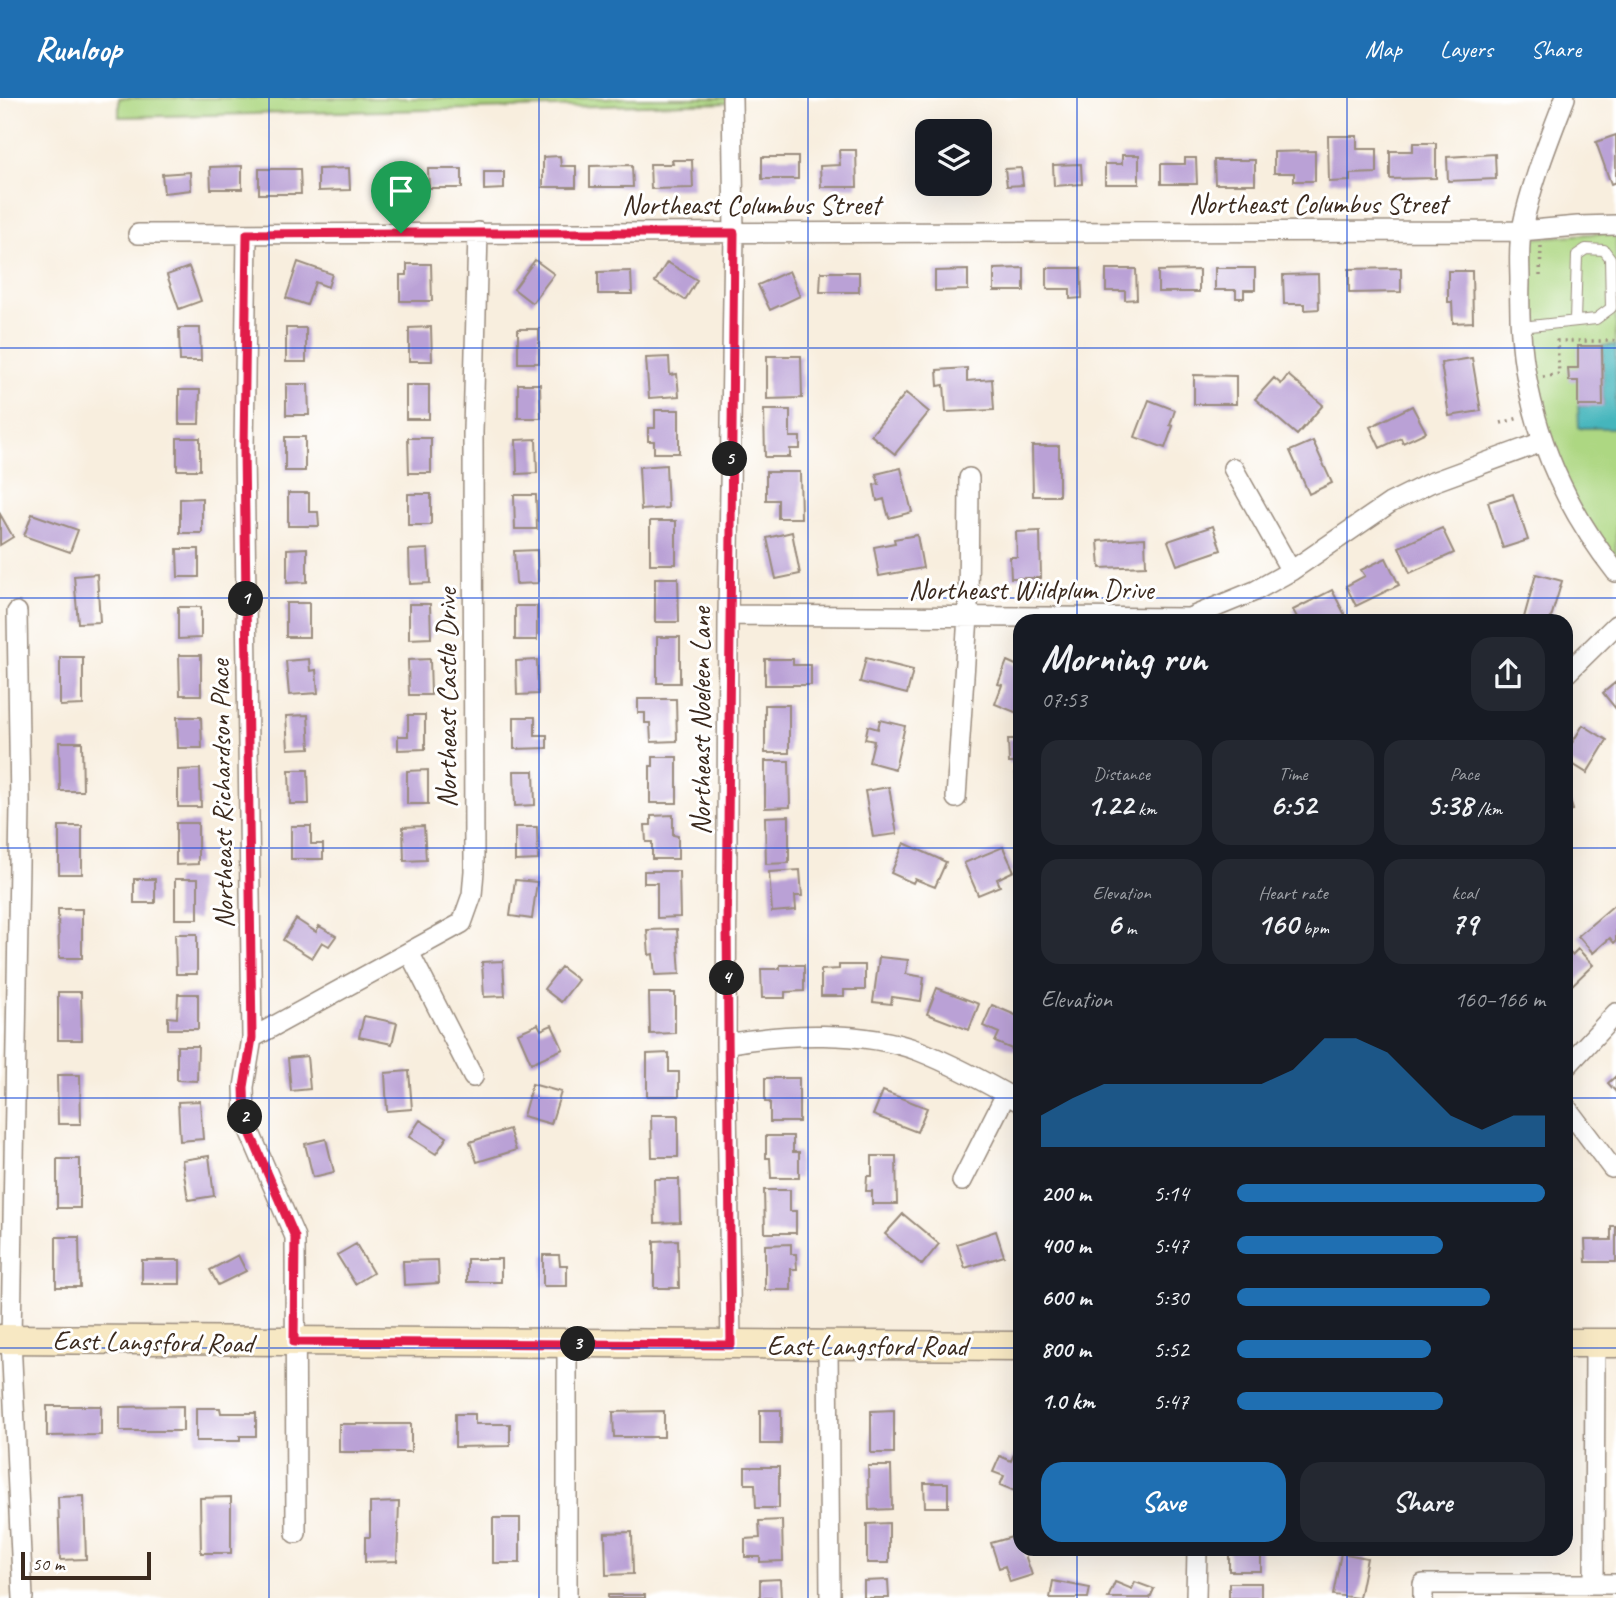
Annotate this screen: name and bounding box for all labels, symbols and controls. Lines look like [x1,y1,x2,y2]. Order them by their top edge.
text: Runloop [35,28,122,70]
text: Map [1365,34,1402,64]
text: Layers [1440,34,1493,64]
text: Share [1531,34,1581,64]
map controls [915,119,992,196]
button: layers [915,119,992,196]
pin [371,161,431,233]
icon: arrive [382,172,420,210]
street label: Northeast Columbus Street [1189,186,1451,221]
street label: Northeast Columbus Street [622,187,884,222]
pin: 5 [712,442,748,476]
text: 5 [725,446,734,470]
street label: Northeast Wildplum Drive [909,572,1155,607]
pin: 1 [229,582,264,616]
text: 1 [241,586,250,610]
street label: Northeast Castle Drive [429,586,464,808]
street label: Northeast Noeleen Lane [683,605,718,835]
text: Morning run [1041,635,1207,682]
button: share [1471,637,1545,711]
street label: Northeast Richardson Place [202,657,241,929]
text: 07:53 [1041,685,1087,714]
text: Distance [1093,762,1150,786]
text: Time [1278,762,1308,786]
text: Pace [1450,762,1479,786]
text: 1.22 [1087,786,1133,824]
text: 6:52 [1270,786,1316,824]
text: 5:38 [1427,786,1473,824]
text: km [1133,797,1156,821]
text: /km [1473,797,1502,821]
text: Elevation [1092,881,1151,905]
text: Heart rate [1258,881,1328,905]
text: kcal [1452,881,1477,905]
text: 6 [1107,905,1121,943]
text: 160 [1257,905,1298,943]
text: 79 [1451,905,1478,943]
text: m [1121,916,1136,940]
text: bpm [1298,916,1329,940]
pin: 4 [710,960,744,996]
text: 4 [722,965,731,989]
text: Elevation [1041,985,1112,1014]
text: 160–166 m [1454,985,1545,1014]
pin: 2 [228,1100,262,1134]
text: 2 [240,1104,249,1128]
text: 200 m [1041,1179,1091,1208]
text: 5:14 [1153,1179,1189,1208]
text: 400 m [1041,1231,1091,1260]
text: 5:47 [1153,1231,1189,1260]
text: 600 m [1041,1283,1091,1312]
text: 5:30 [1153,1283,1189,1312]
street label: East Langsford Road [52,1322,258,1361]
pin: 3 [560,1326,596,1362]
street label: East Langsford Road [767,1328,971,1363]
text: 3 [573,1331,582,1355]
text: 800 m [1041,1335,1091,1364]
text: 5:52 [1153,1335,1189,1364]
text: 1.0 km [1041,1387,1095,1416]
text: 5:47 [1153,1387,1189,1416]
button: Save [1041,1462,1286,1542]
button: Share [1300,1462,1545,1542]
scale bar [21,1549,150,1581]
text: 50 m [32,1552,64,1576]

